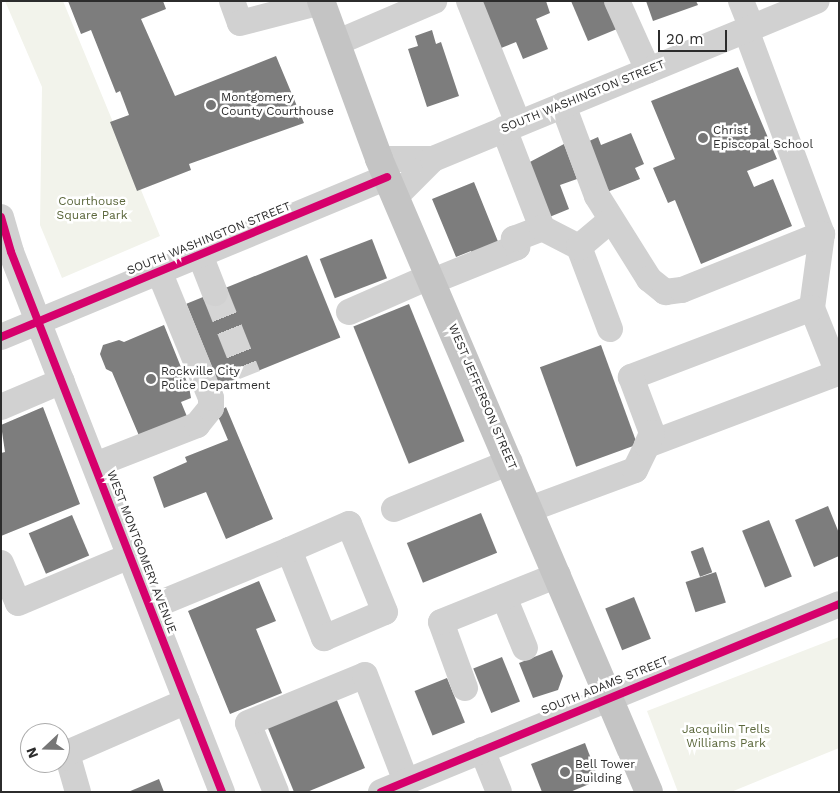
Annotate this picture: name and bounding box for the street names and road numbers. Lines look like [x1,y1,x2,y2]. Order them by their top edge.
street label: SOUTH WASHINGTON STREET [499,57,667,137]
street label: SOUTH WASHINGTON STREET [125,199,293,279]
street label: WEST JEFFERSON STREET [445,322,519,472]
street label: WEST MONTGOMERY AVENUE [103,468,179,636]
street label: SOUTH ADAMS STREET [539,654,671,718]

